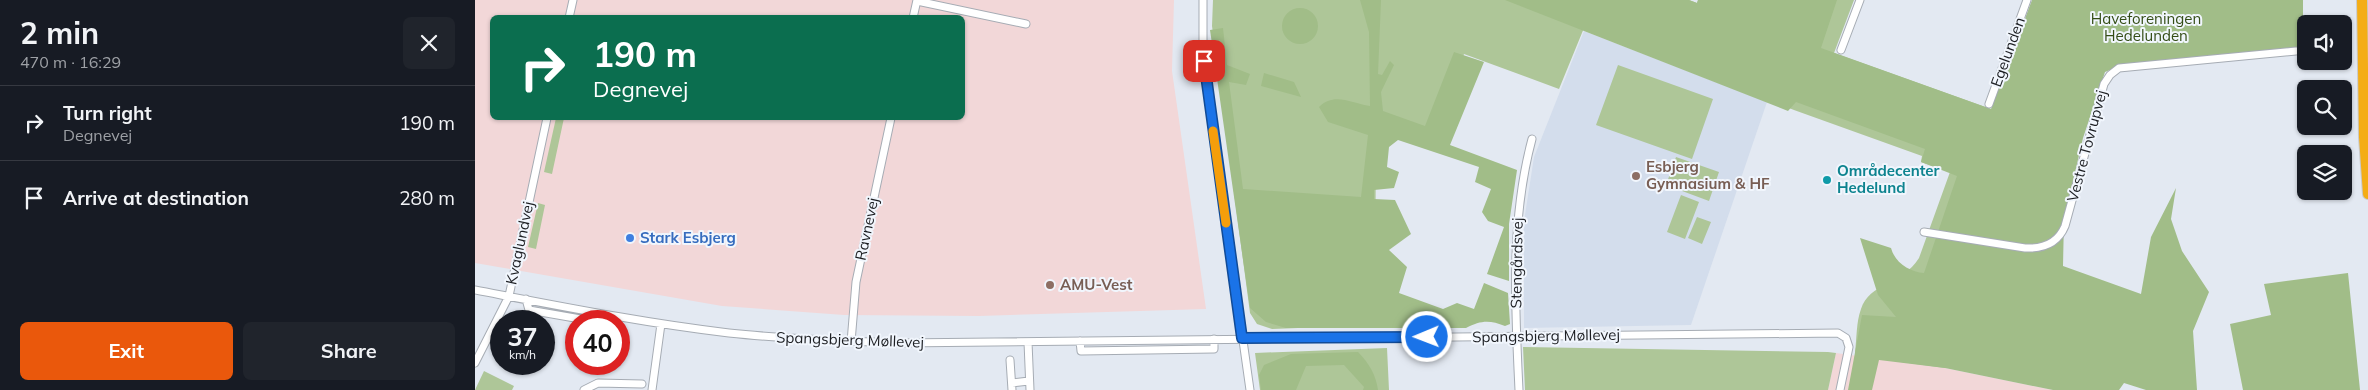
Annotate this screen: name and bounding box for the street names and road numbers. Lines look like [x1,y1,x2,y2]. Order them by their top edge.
street label: Egelunden [1986,14,2029,89]
street label: Vestre Tovrupvej [2062,88,2111,204]
street label: Ravnevej [851,196,882,262]
street label: Kvaglundvej [501,200,538,286]
street label: Stengårdsvej [1506,217,1527,309]
street label: Spangsbjerg Møllevej [1472,325,1620,346]
street label: Spangsbjerg Møllevej [776,327,924,352]

